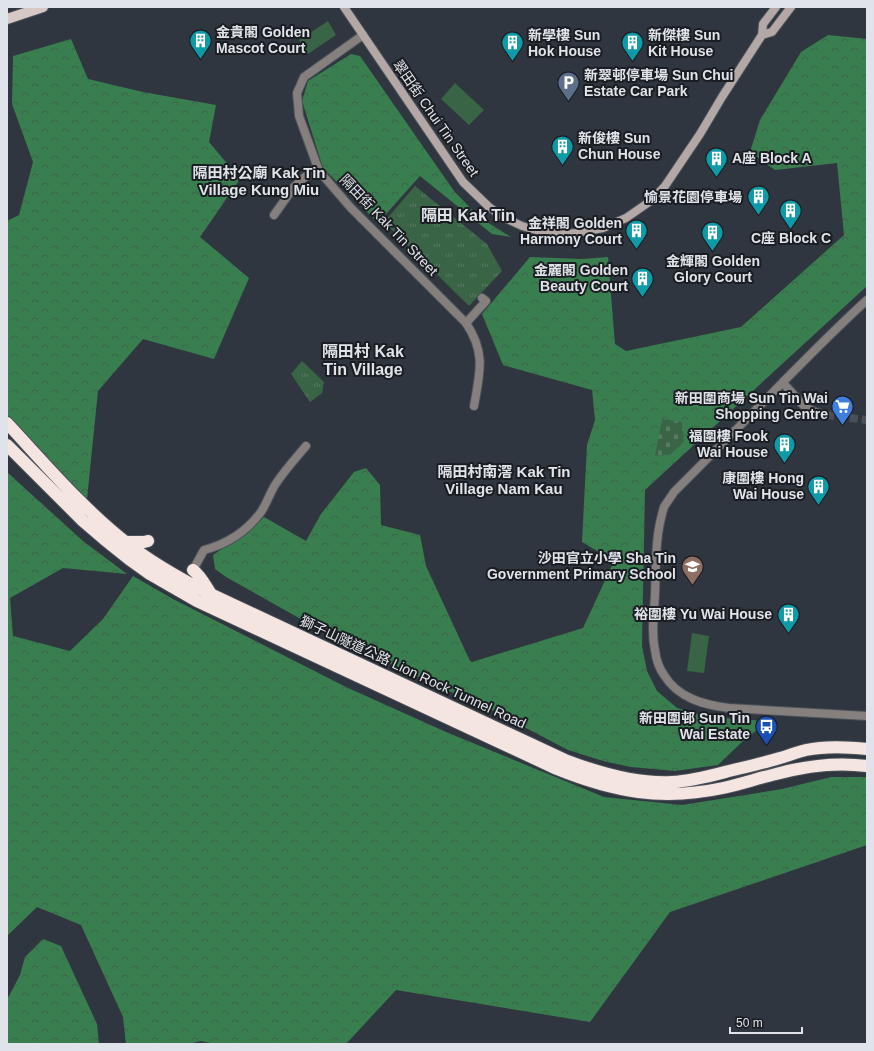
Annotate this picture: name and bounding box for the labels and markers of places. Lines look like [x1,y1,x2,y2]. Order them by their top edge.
place label: 金貴閣 Golden Mascot Court [216,24,310,56]
building icon: 金貴閣 Golden Mascot Court [188,27,214,60]
place label: 新學樓 Sun Hok House [528,27,601,59]
place label: 新傑樓 Sun Kit House [648,27,720,59]
building icon: 新學樓 Sun Hok House [500,30,526,63]
building icon: 新傑樓 Sun Kit House [619,30,645,63]
place label: 新翠邨停車場 Sun Chui Estate Car Park [584,67,733,99]
parking icon: 新翠邨停車場 Sun Chui Estate Car Park [555,70,581,103]
place label: 新俊樓 Sun Chun House [578,130,661,162]
building icon: 新俊樓 Sun Chun House [549,133,575,166]
building icon: A座 Block A [704,145,730,178]
place label: A座 Block A [732,150,812,166]
building icon: 愉景花園停車場 [745,184,771,217]
place label: 愉景花園停車場 [644,189,742,205]
building icon: C座 Block C [778,197,804,230]
place label: 金祥閣 Golden Harmony Court [520,215,622,247]
building icon: 金祥閣 Golden Harmony Court [624,218,650,251]
building icon: 金輝閣 Golden Glory Court [700,220,726,253]
place label: C座 Block C [751,230,831,246]
place label: 金輝閣 Golden Glory Court [666,253,760,285]
place label: 金麗閣 Golden Beauty Court [534,262,628,294]
building icon: 金麗閣 Golden Beauty Court [630,265,656,298]
place label: 新田圍商場 Sun Tin Wai Shopping Centre [675,390,828,422]
supermarket icon: 新田圍商場 Sun Tin Wai Shopping Centre [830,393,856,426]
place label: 福圍樓 Fook Wai House [689,428,768,460]
building icon: 福圍樓 Fook Wai House [771,431,797,464]
place label: 康圍樓 Hong Wai House [722,470,804,502]
building icon: 康圍樓 Hong Wai House [806,473,832,506]
place label: 沙田官立小學 Sha Tin Government Primary School [487,550,676,582]
school or university icon: 沙田官立小學 Sha Tin Government Primary School [679,553,705,586]
building icon: 裕圍樓 Yu Wai House [775,601,801,634]
place label: 裕圍樓 Yu Wai House [634,606,772,622]
place label: 新田圍邨 Sun Tin Wai Estate [639,710,750,742]
bus stop icon: 新田圍邨 Sun Tin Wai Estate [753,713,779,746]

